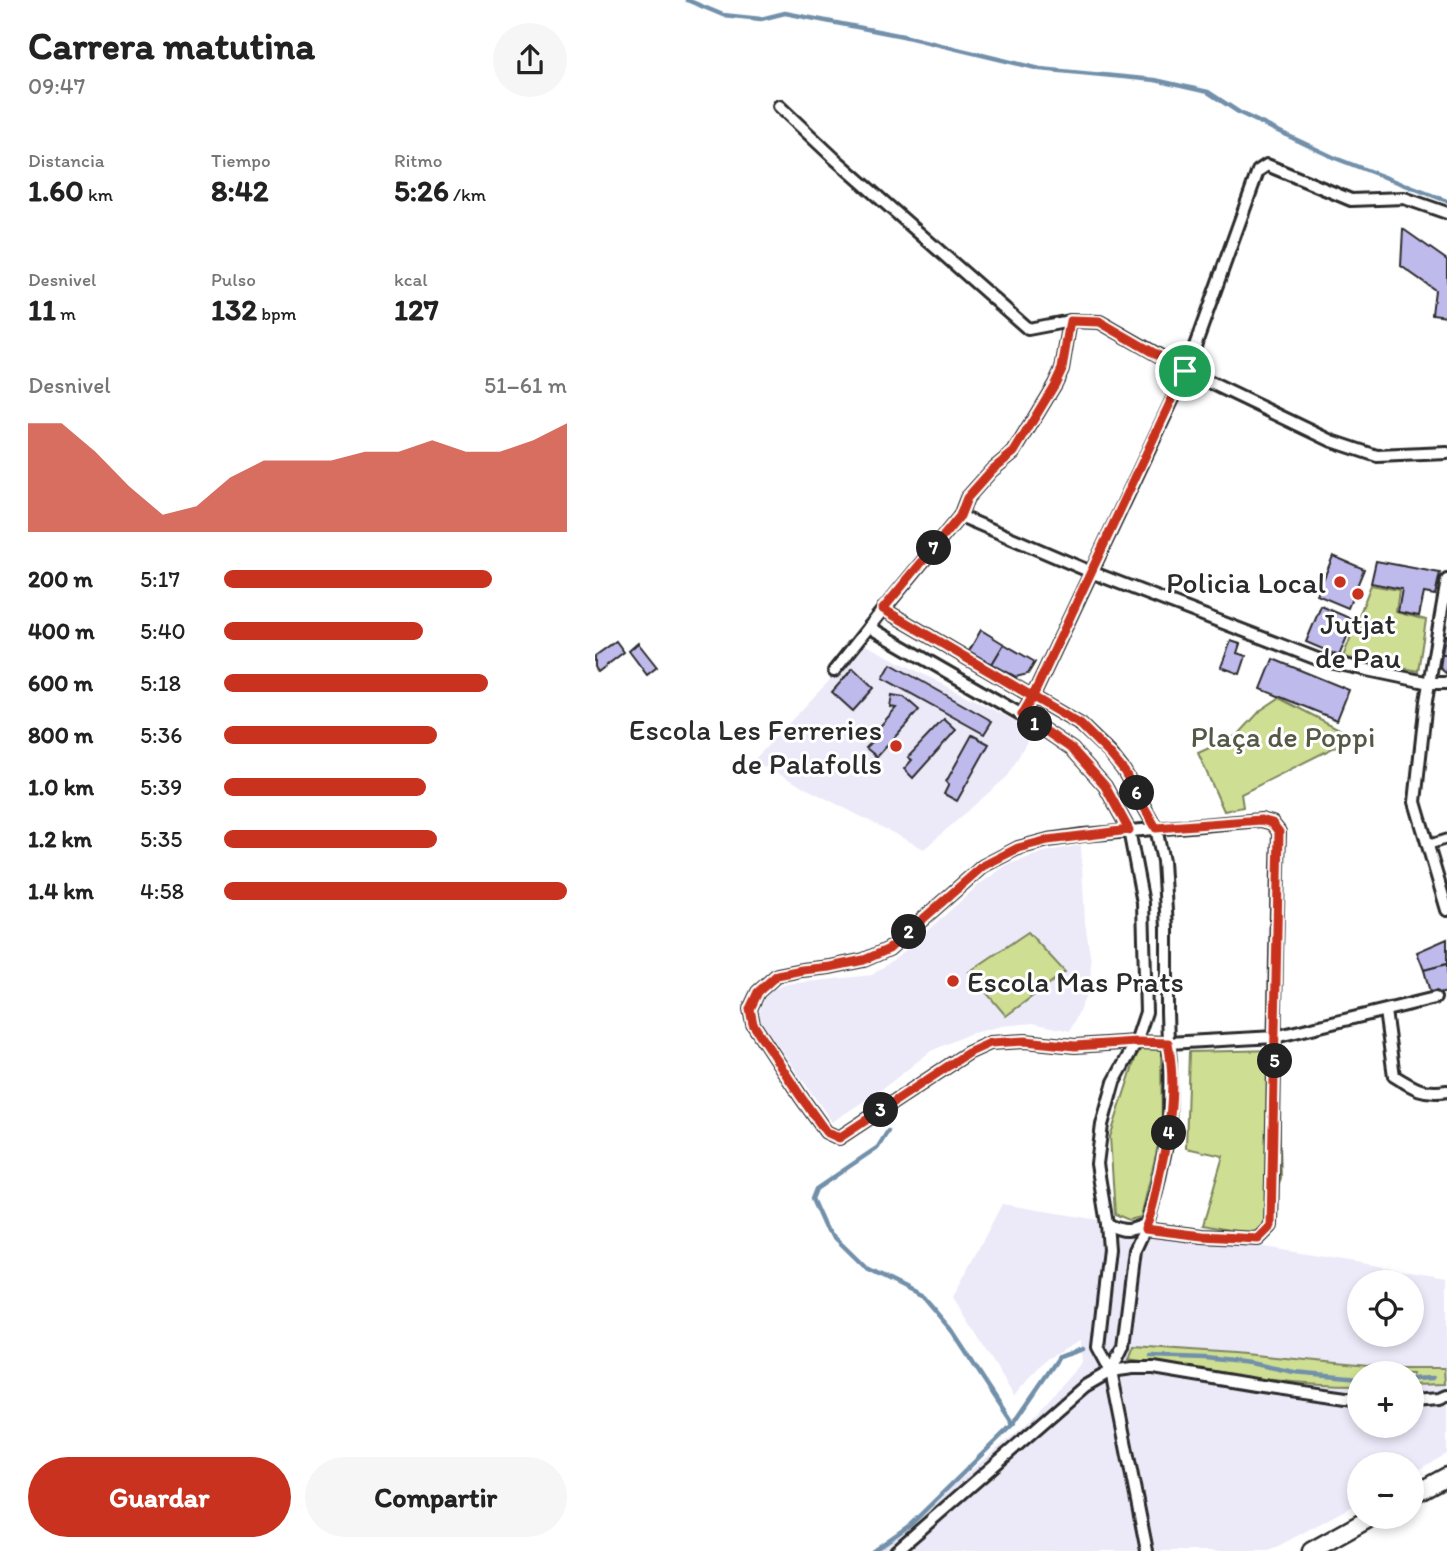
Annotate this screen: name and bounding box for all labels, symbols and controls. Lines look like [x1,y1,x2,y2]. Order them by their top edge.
text: Carrera matutina [28,23,315,69]
button: share [493,23,567,97]
text: 09:47 [28,72,85,100]
text: Distancia [28,149,105,172]
text: Tiempo [211,149,271,172]
text: Ritmo [394,149,442,172]
text: 1.60 [28,172,84,209]
text: 8:42 [211,172,269,209]
text: 5:26 [394,172,449,209]
text: km [84,183,113,206]
text: /km [449,183,486,206]
text: Desnivel [28,268,96,291]
text: Pulso [211,268,256,291]
text: kcal [394,268,428,291]
text: 11 [28,291,56,328]
text: 132 [211,291,257,328]
text: 127 [394,291,439,328]
text: m [56,302,76,325]
text: bpm [257,302,297,325]
pin [1155,341,1215,401]
icon: arrive [1166,352,1204,390]
text: Desnivel [28,371,111,399]
text: 51–61 m [484,371,567,399]
pin: 7 [917,530,951,566]
text: 7 [929,536,938,559]
place label: Policia Local [1166,564,1327,601]
text: 200 m [28,565,93,593]
text: 5:17 [140,565,180,593]
marker: Policia Local [1332,574,1348,590]
marker: Jutjat de Pau [1350,586,1366,602]
place label: Jutjat de Pau [1315,605,1401,676]
text: 400 m [28,617,95,645]
text: 5:40 [140,617,186,645]
text: 600 m [28,669,93,697]
text: 5:18 [140,669,181,697]
pin: 1 [1017,706,1053,742]
place label: Escola Les Ferreries de Palafolls [629,711,882,782]
text: 1 [1030,712,1039,735]
park label: Plaça de Poppi [1190,718,1376,755]
text: 800 m [28,721,93,749]
text: 5:36 [140,721,182,749]
marker: Escola Les Ferreries de Palafolls [888,738,904,754]
text: 1.0 km [28,773,94,801]
text: 5:39 [140,773,182,801]
pin: 6 [1119,776,1155,810]
text: 6 [1131,781,1142,804]
text: 1.2 km [28,825,92,853]
text: 5:35 [140,825,182,853]
text: 1.4 km [28,877,94,905]
text: 4:58 [140,877,184,905]
pin: 2 [891,914,927,950]
text: 2 [904,920,914,943]
place label: Escola Mas Prats [967,963,1184,1000]
marker: Escola Mas Prats [945,973,961,989]
pin: 5 [1257,1044,1293,1078]
text: 5 [1270,1049,1279,1072]
pin: 3 [863,1092,899,1128]
text: 3 [875,1098,886,1121]
pin: 4 [1151,1116,1187,1150]
text: 4 [1163,1121,1174,1144]
map controls [1347,1270,1424,1529]
button: locate [1347,1270,1424,1347]
button: + [1347,1361,1424,1438]
button: − [1347,1452,1424,1529]
button: Guardar [28,1457,291,1537]
button: Compartir [305,1457,567,1537]

